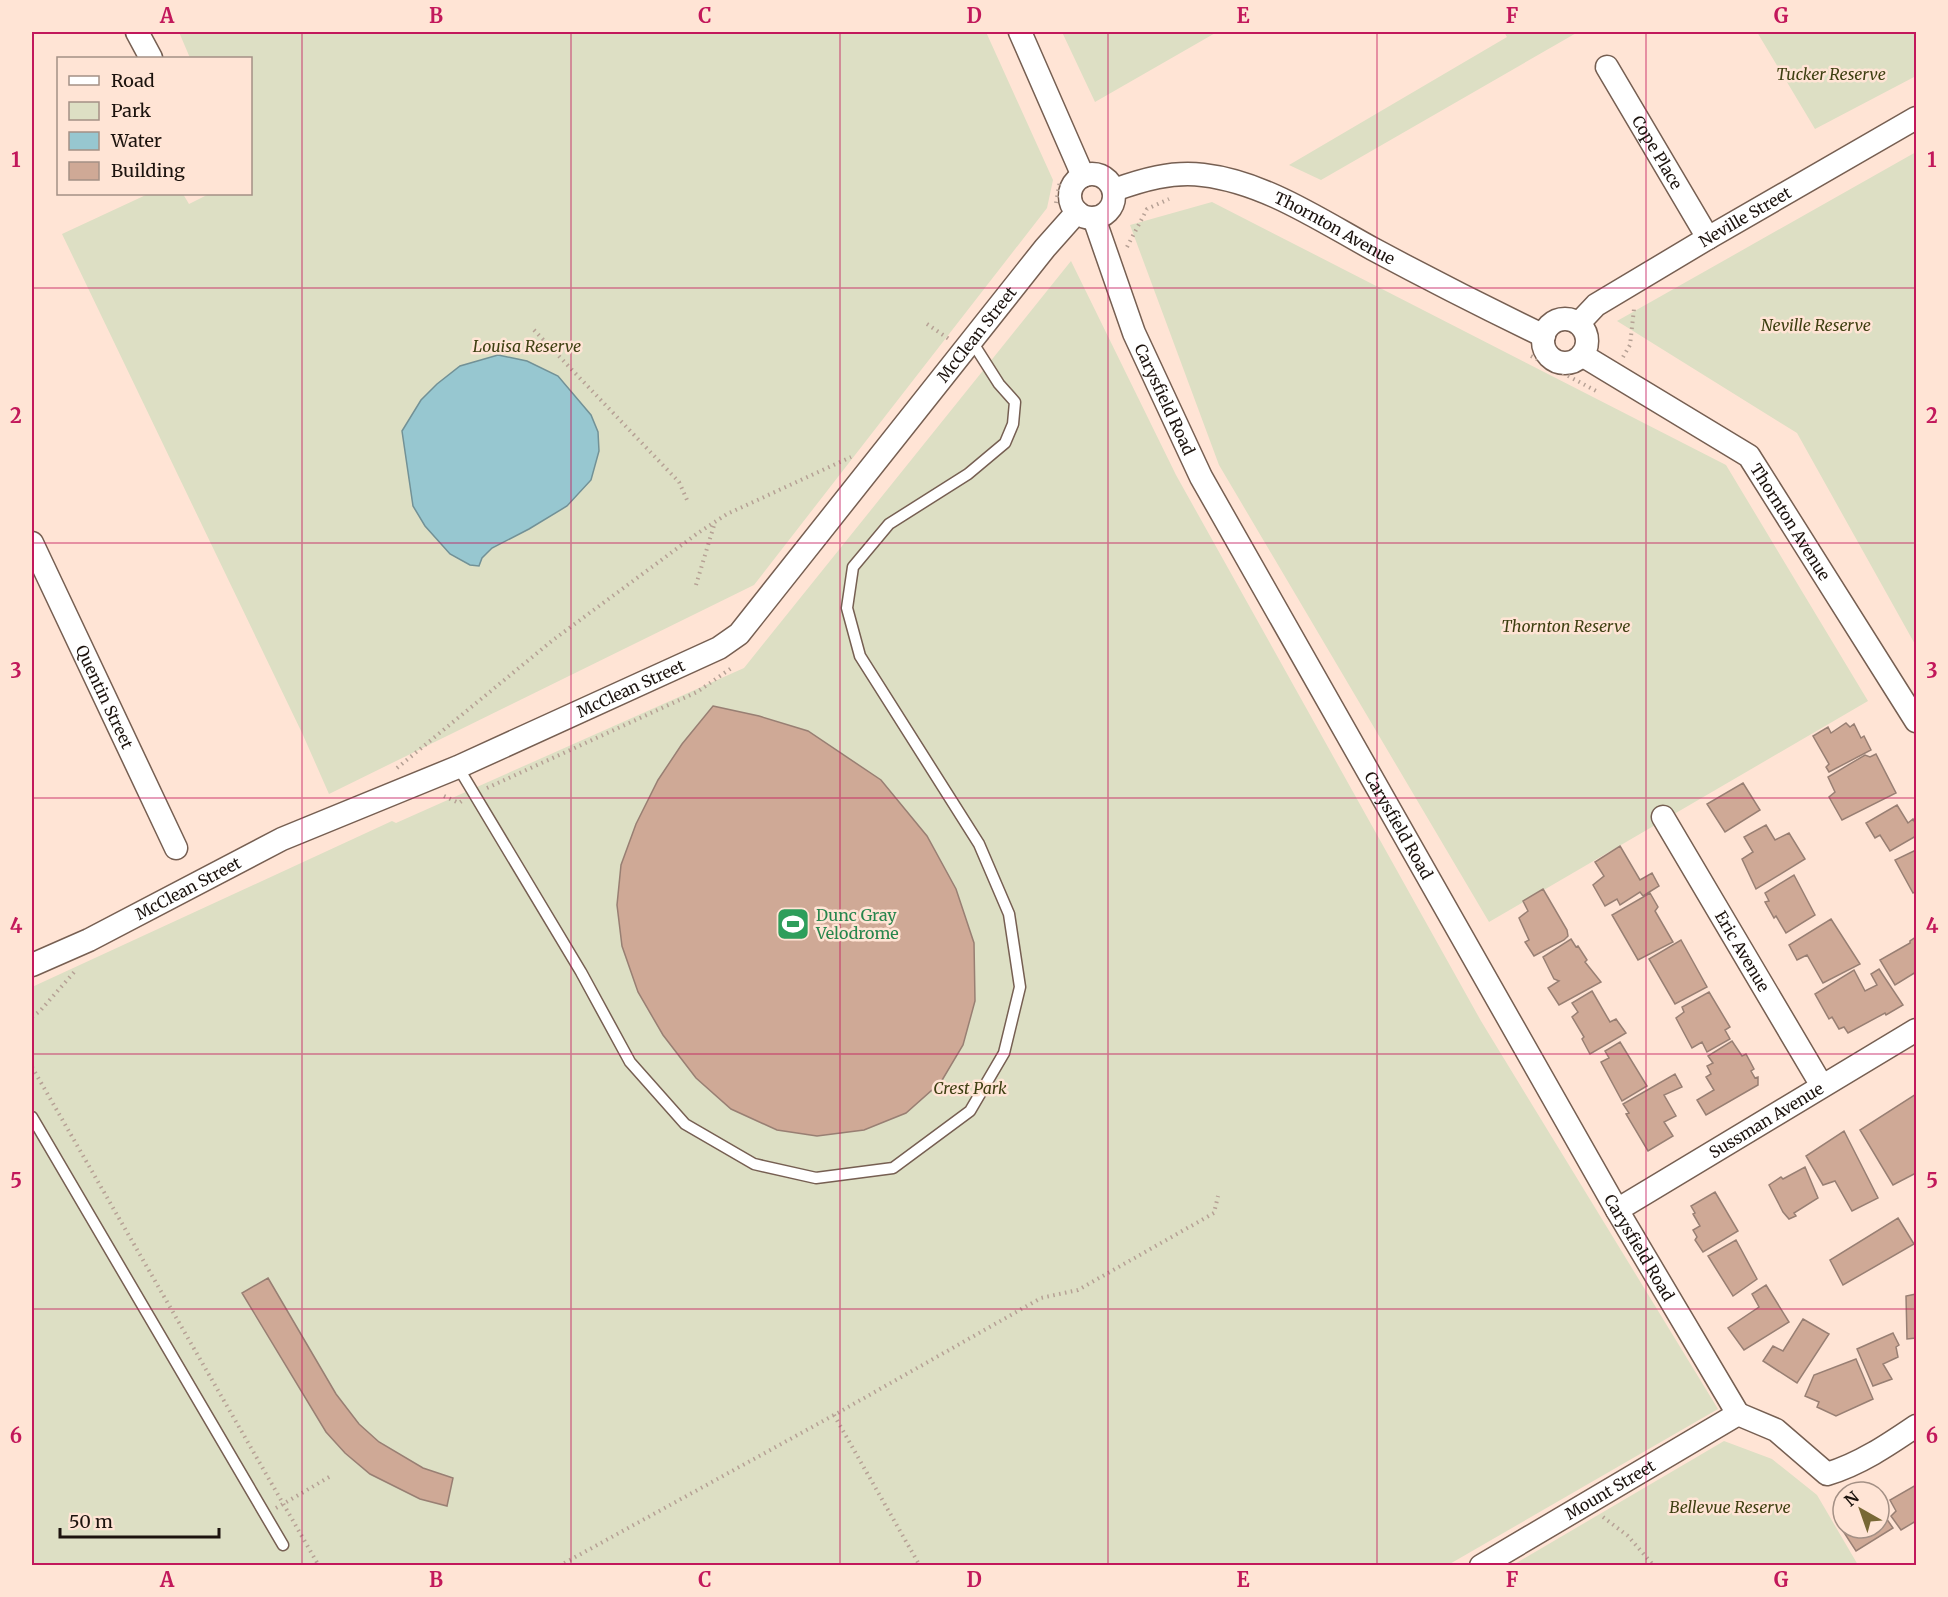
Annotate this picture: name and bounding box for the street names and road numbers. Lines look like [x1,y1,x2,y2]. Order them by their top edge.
street label: Cope Place [1628,112,1687,193]
street label: Neville Street [1695,182,1795,251]
street label: Thornton Avenue [1271,187,1398,269]
street label: McClean Street [933,282,1021,386]
street label: Carysfield Road [1130,341,1200,459]
street label: Thornton Avenue [1746,460,1835,584]
street label: Quentin Street [72,642,138,752]
street label: McClean Street [574,655,688,722]
street label: Carysfield Road [1360,768,1437,883]
street label: McClean Street [132,852,245,924]
street label: Eric Avenue [1711,907,1774,995]
street label: Sussman Avenue [1705,1078,1827,1162]
street label: Carysfield Road [1600,1191,1679,1305]
street label: Mount Street [1561,1455,1659,1524]

